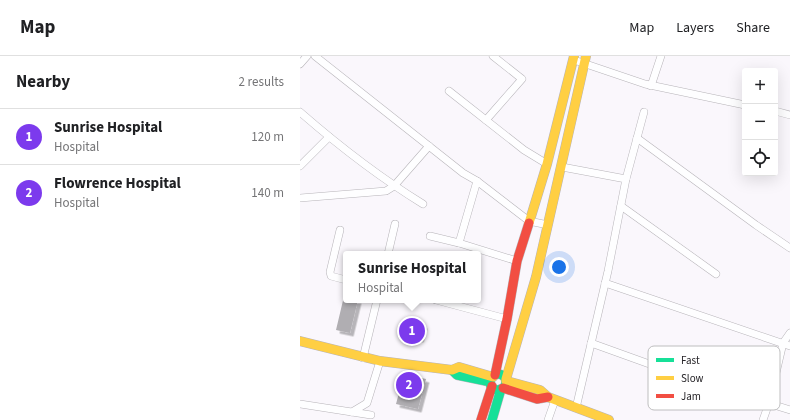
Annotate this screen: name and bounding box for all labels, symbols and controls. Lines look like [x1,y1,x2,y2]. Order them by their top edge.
text: Map [20,14,55,41]
text: Map [629,18,654,38]
text: Layers [676,18,714,38]
text: Share [736,18,770,38]
map controls [742,68,778,176]
button: + [742,68,778,104]
text: Nearby [16,70,70,94]
text: 2 results [239,73,284,91]
button: − [742,104,778,140]
text: Sunrise Hospital [54,117,162,138]
text: 1 [26,128,32,146]
text: 120 m [251,128,284,146]
text: Hospital [54,138,99,156]
button: locate [742,140,778,176]
text: Flowrence Hospital [54,173,181,194]
text: 2 [26,184,32,202]
text: 140 m [251,184,284,202]
text: Hospital [54,194,99,212]
popup [343,251,481,303]
your location [549,257,569,277]
text: Sunrise Hospital [358,258,466,279]
text: Hospital [358,279,403,297]
pin: 1 [399,316,425,346]
legend [648,346,780,410]
text: Fast [681,353,700,368]
pin: 2 [396,370,422,400]
text: Slow [681,371,704,386]
text: Jam [681,389,701,404]

